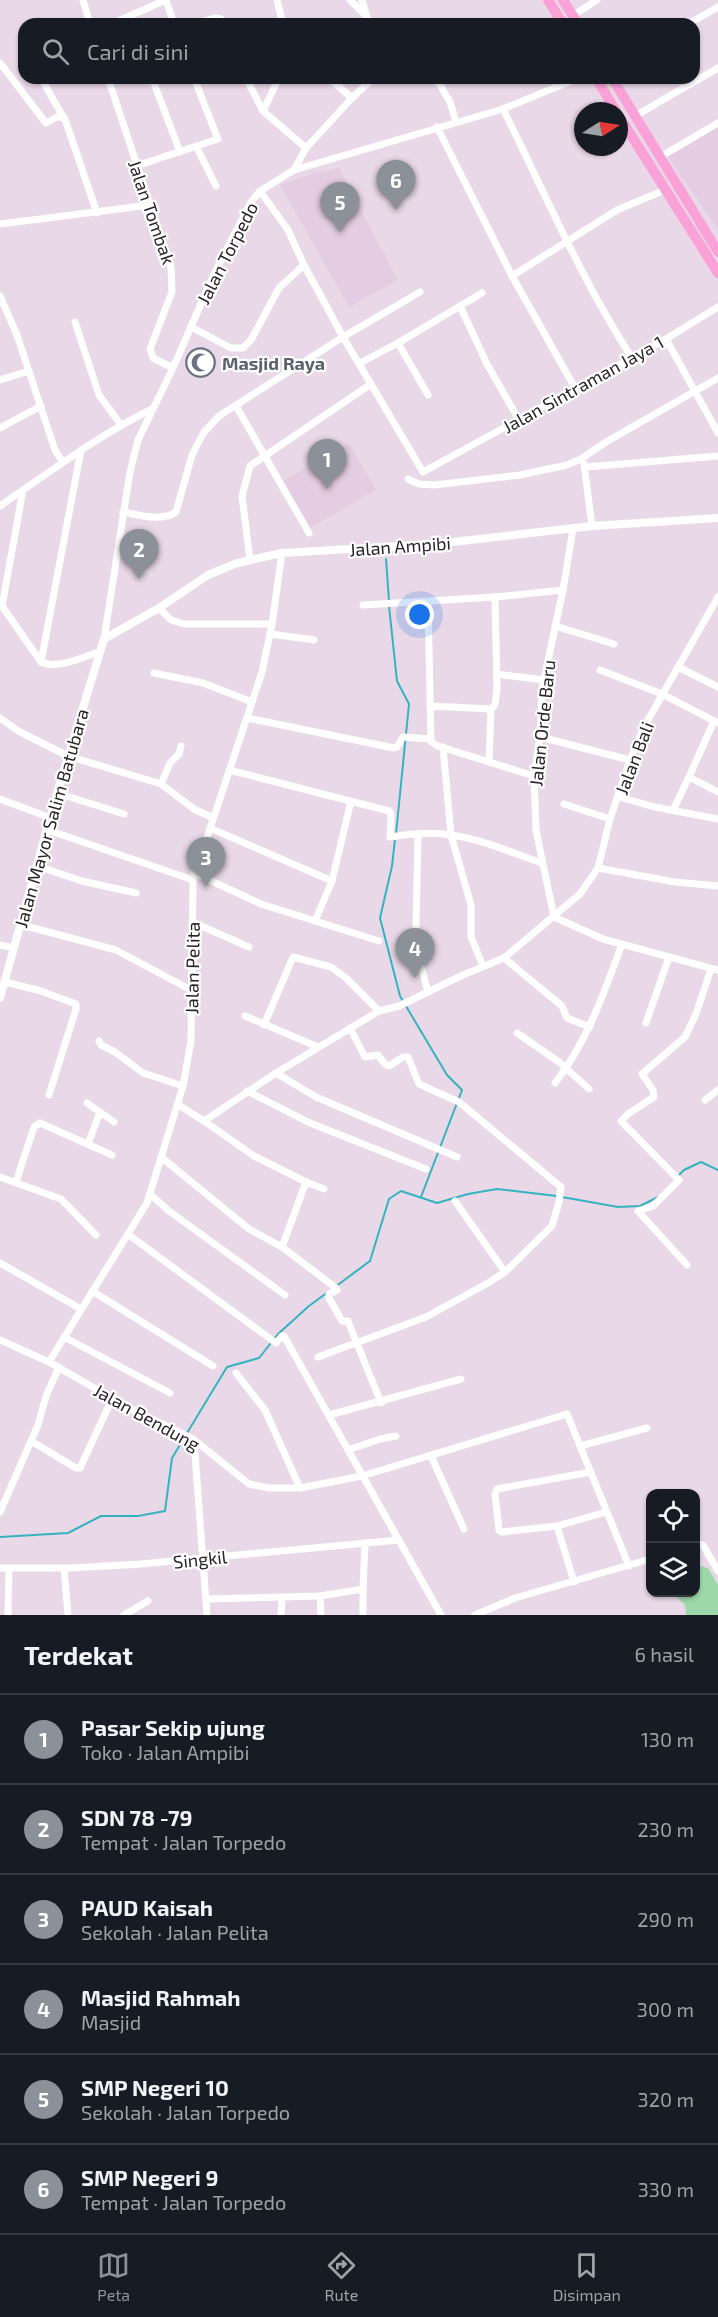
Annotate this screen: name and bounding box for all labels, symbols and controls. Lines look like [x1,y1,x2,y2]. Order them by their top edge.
search box [18,18,700,84]
icon: search [39,35,72,68]
text: Cari di sini [87,38,189,64]
north arrow [574,102,628,156]
street label: Jalan Tombak [124,157,180,267]
pin: 6 [376,160,416,210]
pin: 5 [320,182,360,232]
street label: Jalan Torpedo [192,198,262,308]
street label: Jalan Sintraman Jaya 1 [499,331,667,437]
mosque icon: Masjid Raya [185,347,217,379]
place label: Masjid Raya [222,352,325,374]
pin: 1 [308,440,346,489]
pin: 2 [120,530,158,579]
street label: Jalan Ampibi [348,531,452,561]
your location [405,600,434,629]
street label: Jalan Orde Baru [524,659,560,787]
street label: Jalan Mayor Salim Batubara [9,706,93,930]
street label: Jalan Bali [610,718,658,798]
pin: 3 [186,838,226,887]
street label: Jalan Pelita [180,922,204,1014]
pin: 4 [396,928,434,978]
street label: Jalan Bendung [90,1379,204,1455]
map controls [646,1489,700,1597]
button: locate [646,1489,700,1543]
button: layers [646,1543,700,1597]
street label: Singkil [172,1545,229,1573]
text: Terdekat [24,1639,133,1670]
text: 6 hasil [634,1642,694,1666]
text: Pasar Sekip ujung [81,1714,265,1740]
text: 1 [39,1727,48,1751]
text: 130 m [641,1727,694,1751]
text: Toko · Jalan Ampibi [81,1740,249,1764]
text: SDN 78 -79 [81,1804,192,1830]
text: 2 [38,1817,49,1841]
text: 230 m [638,1817,694,1841]
text: Tempat · Jalan Torpedo [81,1830,286,1854]
text: PAUD Kaisah [81,1894,213,1920]
text: 3 [38,1907,49,1931]
text: 290 m [637,1907,694,1931]
text: Sekolah · Jalan Pelita [81,1920,269,1944]
text: Masjid Rahmah [81,1984,241,2010]
text: 4 [37,1997,50,2021]
text: 300 m [637,1997,694,2021]
text: Masjid [81,2010,141,2034]
text: SMP Negeri 10 [81,2074,229,2100]
text: 5 [38,2087,49,2111]
text: 320 m [638,2087,694,2111]
text: Sekolah · Jalan Torpedo [81,2100,290,2124]
text: SMP Negeri 9 [81,2164,219,2190]
text: 6 [38,2177,49,2201]
text: 330 m [638,2177,694,2201]
text: Tempat · Jalan Torpedo [81,2190,286,2214]
tab: Peta [97,2249,130,2304]
tab: Rute [325,2249,358,2304]
tab: Disimpan [553,2249,621,2304]

